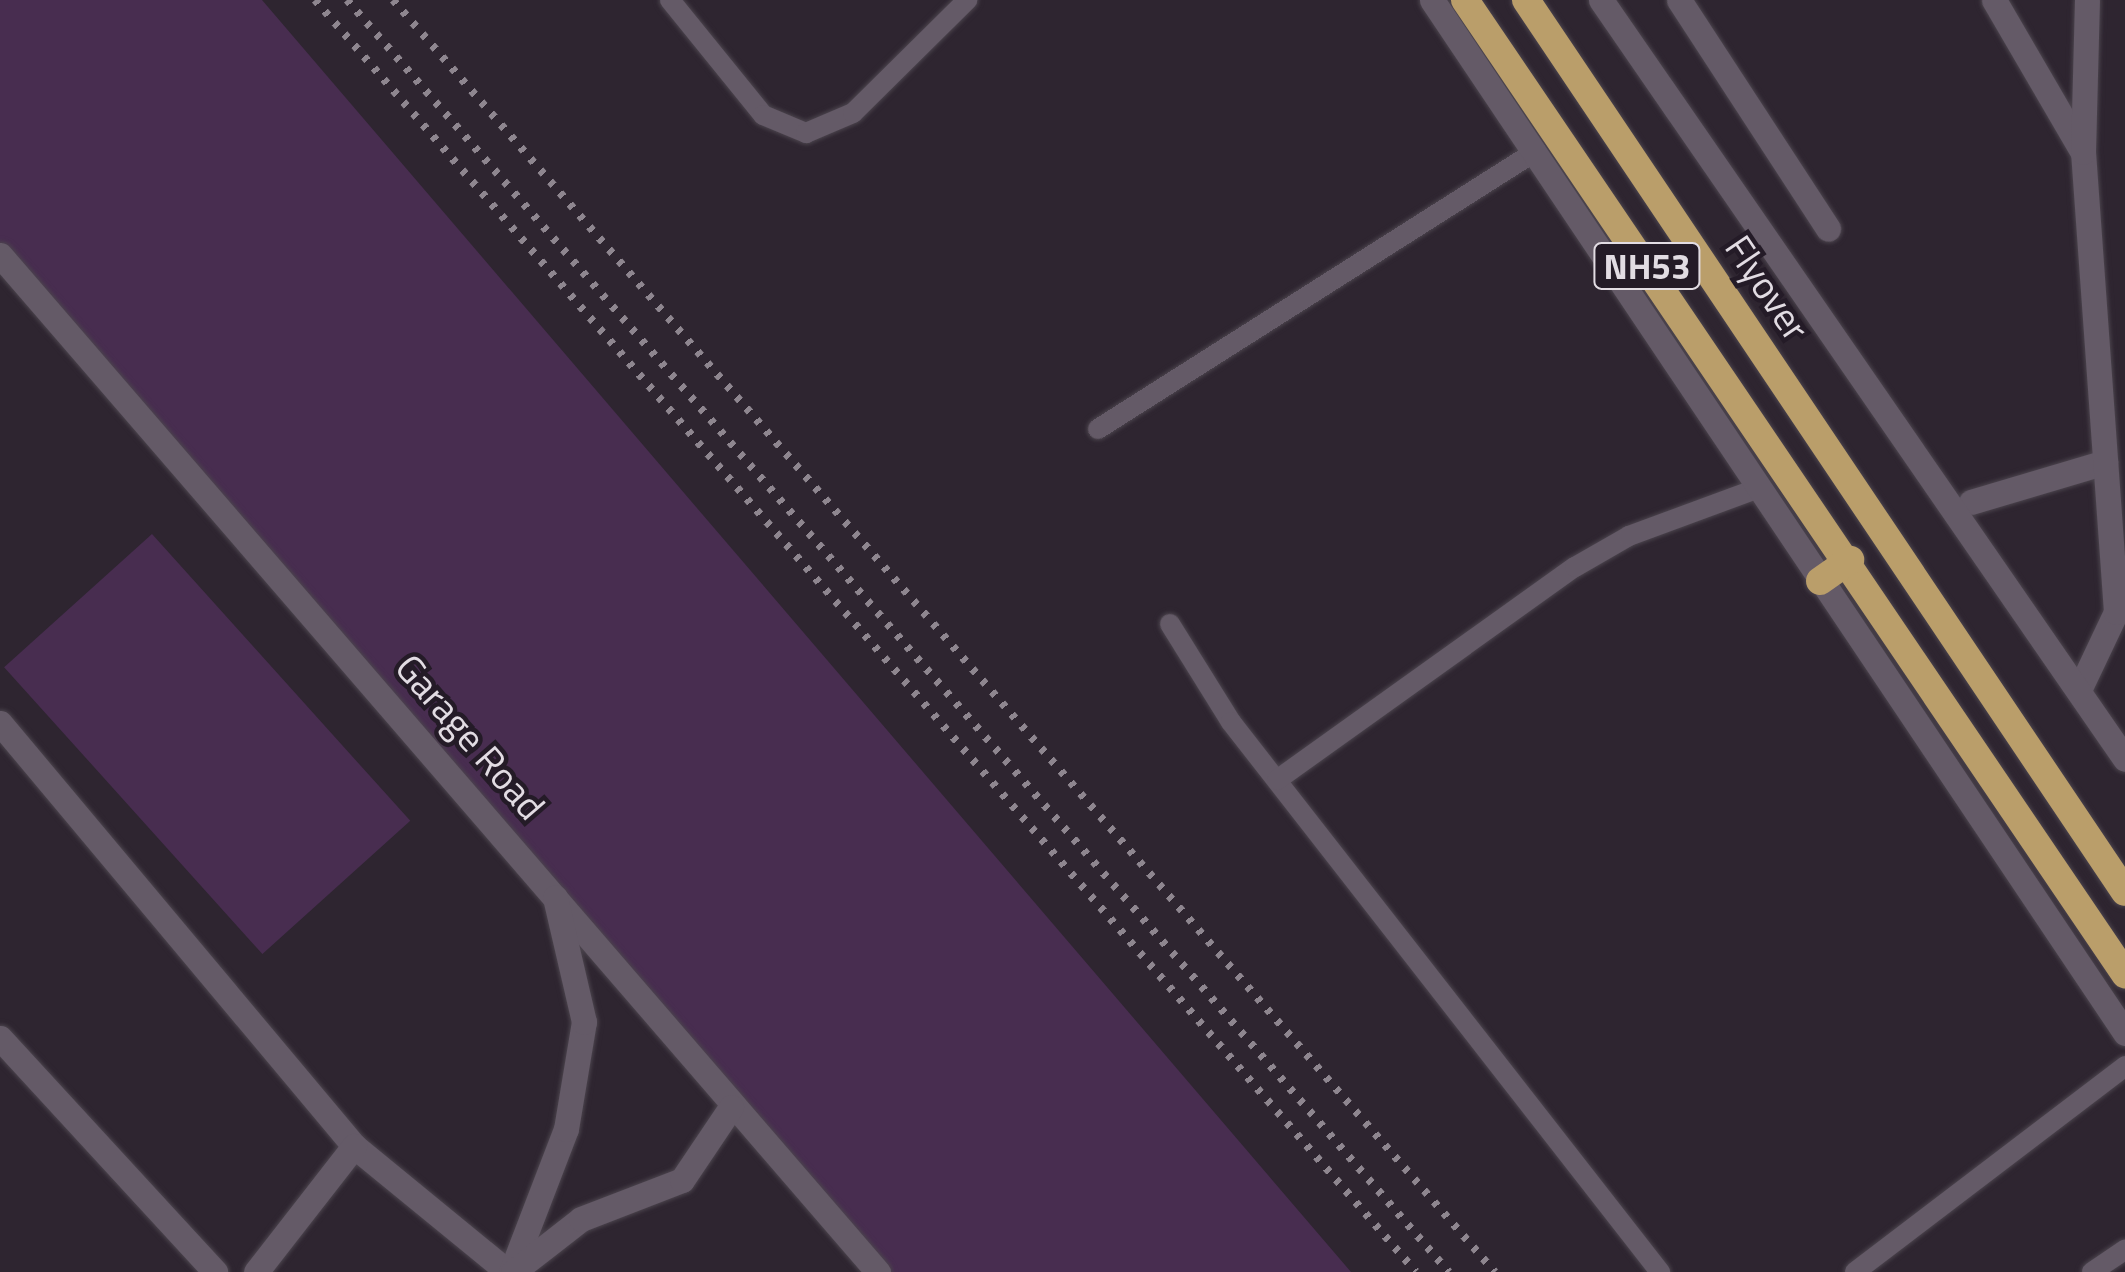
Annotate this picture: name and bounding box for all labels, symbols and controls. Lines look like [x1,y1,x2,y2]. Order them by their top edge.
street label: Flyover [1715,227,1819,349]
road number: NH53 [1592,236,1702,296]
street label: Garage Road [386,645,554,829]

